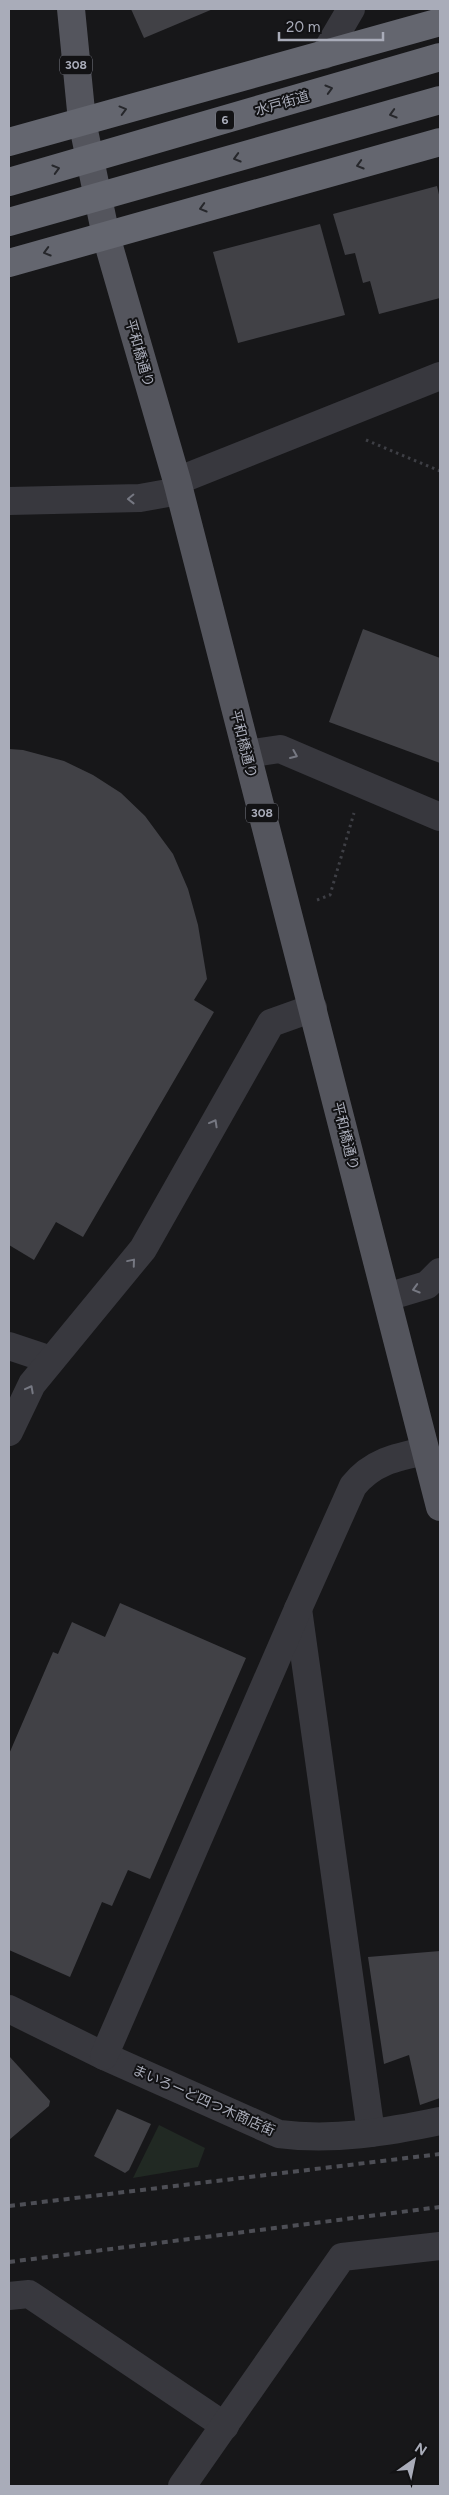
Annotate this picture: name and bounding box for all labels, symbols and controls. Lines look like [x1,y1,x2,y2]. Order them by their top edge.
scale bar [279,10,383,42]
text: 20 m [286,18,320,36]
road number: 308 [60,56,92,74]
one-way arrow [325,85,333,95]
street label: 水戸街道 [253,88,311,119]
one-way arrow [118,105,126,115]
one-way arrow [390,108,398,118]
road number: 6 [216,110,234,130]
one-way arrow [233,152,241,162]
one-way arrow [356,159,364,169]
one-way arrow [51,164,60,175]
one-way arrow [200,203,208,213]
one-way arrow [43,247,51,257]
street label: 平和橋通り [122,317,157,389]
one-way arrow [127,493,135,504]
street label: 平和橋通り [227,708,260,780]
one-way arrow [289,749,298,760]
road number: 308 [246,804,278,822]
street label: 平和橋通り [329,1100,362,1172]
one-way arrow [208,1119,218,1128]
one-way arrow [126,1259,135,1268]
one-way arrow [413,1283,421,1293]
one-way arrow [24,1385,34,1394]
street label: まいろーど四つ木商店街 [130,2061,278,2140]
north arrow [389,2435,439,2485]
text: N [412,2439,430,2460]

